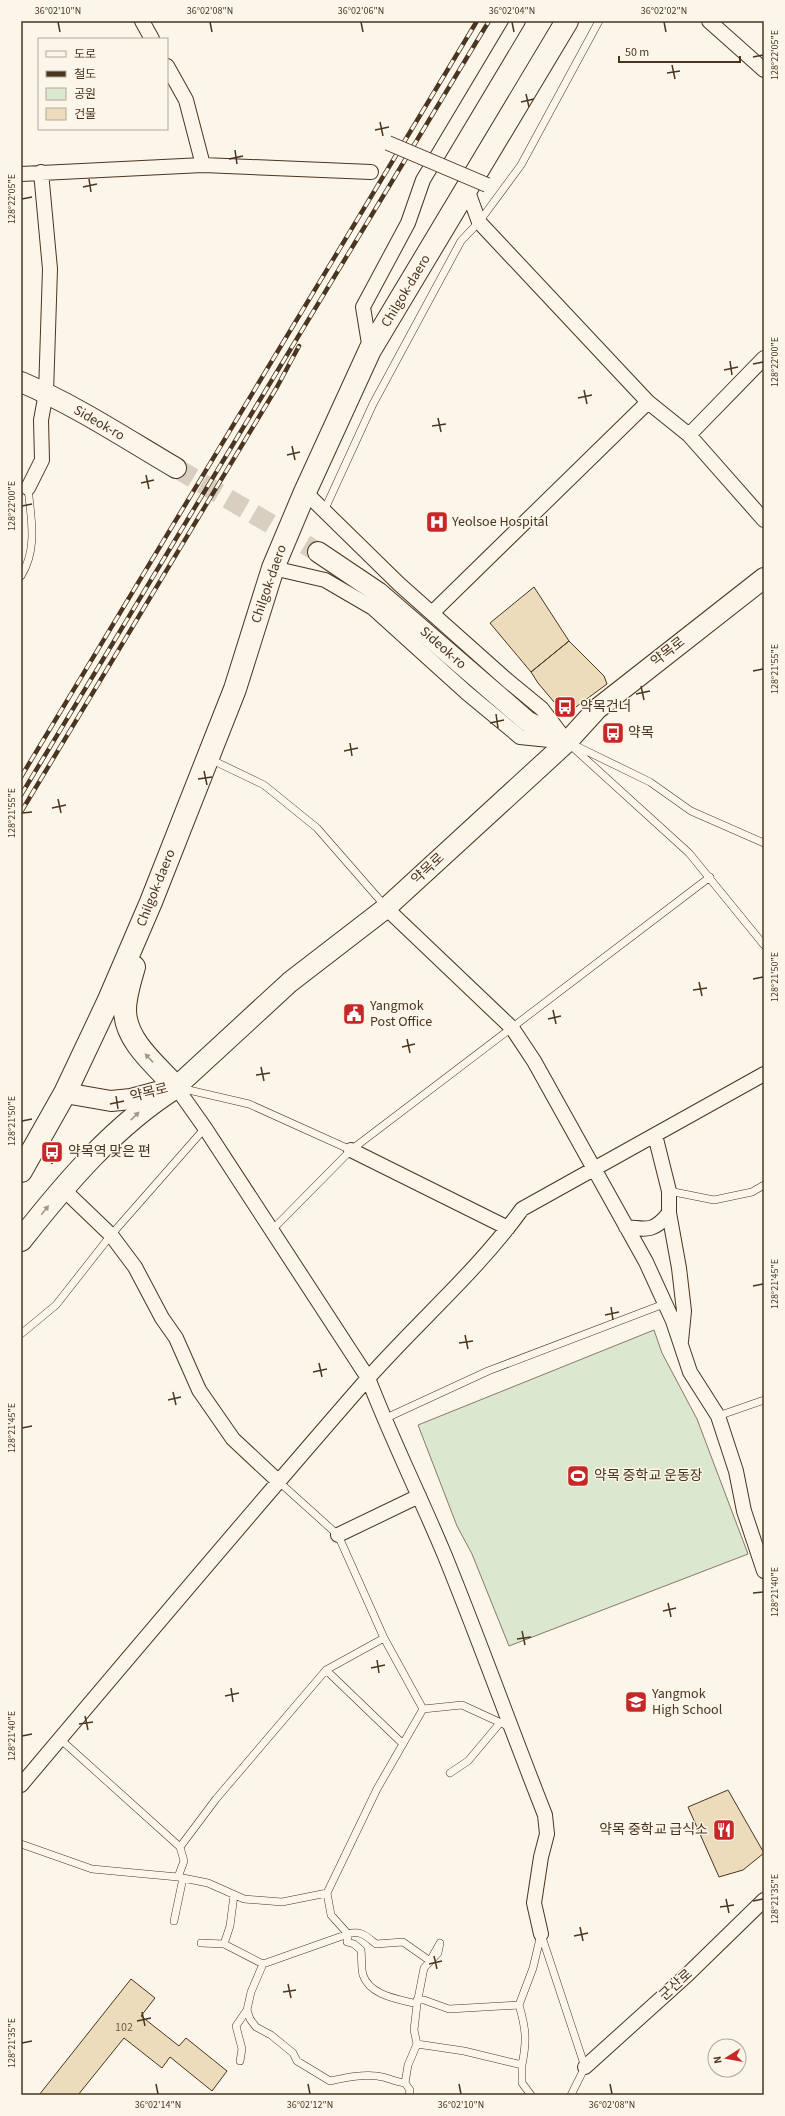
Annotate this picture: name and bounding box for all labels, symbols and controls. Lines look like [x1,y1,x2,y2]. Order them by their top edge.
text: 36°02'10"N [35,4,81,18]
text: 36°02'08"N [187,4,233,18]
text: 36°02'06"N [338,4,384,18]
text: 36°02'04"N [489,4,535,18]
text: 36°02'02"N [641,4,687,18]
text: 128°22'05"E [768,30,782,80]
legend [38,38,168,130]
scale bar [619,38,740,64]
text: 50 m [625,44,649,61]
text: 도로 [74,46,96,63]
text: 철도 [74,66,96,83]
text: 공원 [74,86,96,103]
text: 건물 [74,106,96,123]
text: 128°22'05"E [5,174,19,224]
street label: Chilgok-daero [376,251,436,331]
text: 128°22'00"E [768,337,782,387]
street label: Sideok-ro [70,400,128,446]
text: 128°22'00"E [5,481,19,531]
hospital icon: Yeolsoe Hospital [424,509,450,535]
place label: Yeolsoe Hospital [451,512,549,532]
street label: Chilgok-daero [246,542,292,626]
street label: Sideok-ro [415,622,471,674]
street label: 약목로 [647,632,689,672]
text: 128°21'55"E [768,644,782,694]
bus stop icon: 약목건너 [552,694,578,720]
place label: 약목건너 [580,697,632,717]
bus stop icon: 약목 [600,720,626,746]
place label: 약목 [628,723,654,743]
text: 128°21'55"E [5,788,19,838]
street label: Chilgok-daero [131,846,181,930]
street label: 약목로 [407,848,449,889]
text: 128°21'50"E [768,952,782,1002]
place label: Yangmok Post Office [369,996,432,1032]
public building icon: Yangmok Post Office [341,1001,367,1027]
one-way arrow [144,1053,154,1063]
street label: 약목로 [128,1079,170,1107]
text: 128°21'50"E [5,1096,19,1146]
one-way arrow [130,1112,140,1121]
bus stop icon: 약목역 맞은 편 [39,1139,65,1165]
place label: 약목역 맞은 편 [68,1142,151,1162]
one-way arrow [41,1204,49,1215]
text: 128°21'45"E [768,1259,782,1309]
text: 128°21'45"E [5,1403,19,1453]
sports icon: 약목 중학교 운동장 [565,1463,591,1489]
place label: 약목 중학교 운동장 [594,1466,703,1486]
text: 128°21'40"E [768,1567,782,1617]
place label: Yangmok High School [651,1684,723,1720]
school or university icon: Yangmok High School [623,1689,649,1715]
text: 128°21'40"E [5,1711,19,1761]
restaurant icon: 약목 중학교 급식소 [711,1817,737,1843]
place label: 약목 중학교 급식소 [599,1820,708,1840]
text: 128°21'35"E [768,1874,782,1924]
street label: 군산로 [655,1965,697,2005]
text: 128°21'35"E [5,2018,19,2068]
house number: 102 [115,2019,133,2036]
north arrow [707,2038,747,2078]
text: N [710,2055,726,2065]
text: 36°02'14"N [135,2098,181,2112]
text: 36°02'12"N [287,2098,333,2112]
text: 36°02'10"N [438,2098,484,2112]
text: 36°02'08"N [589,2098,635,2112]

